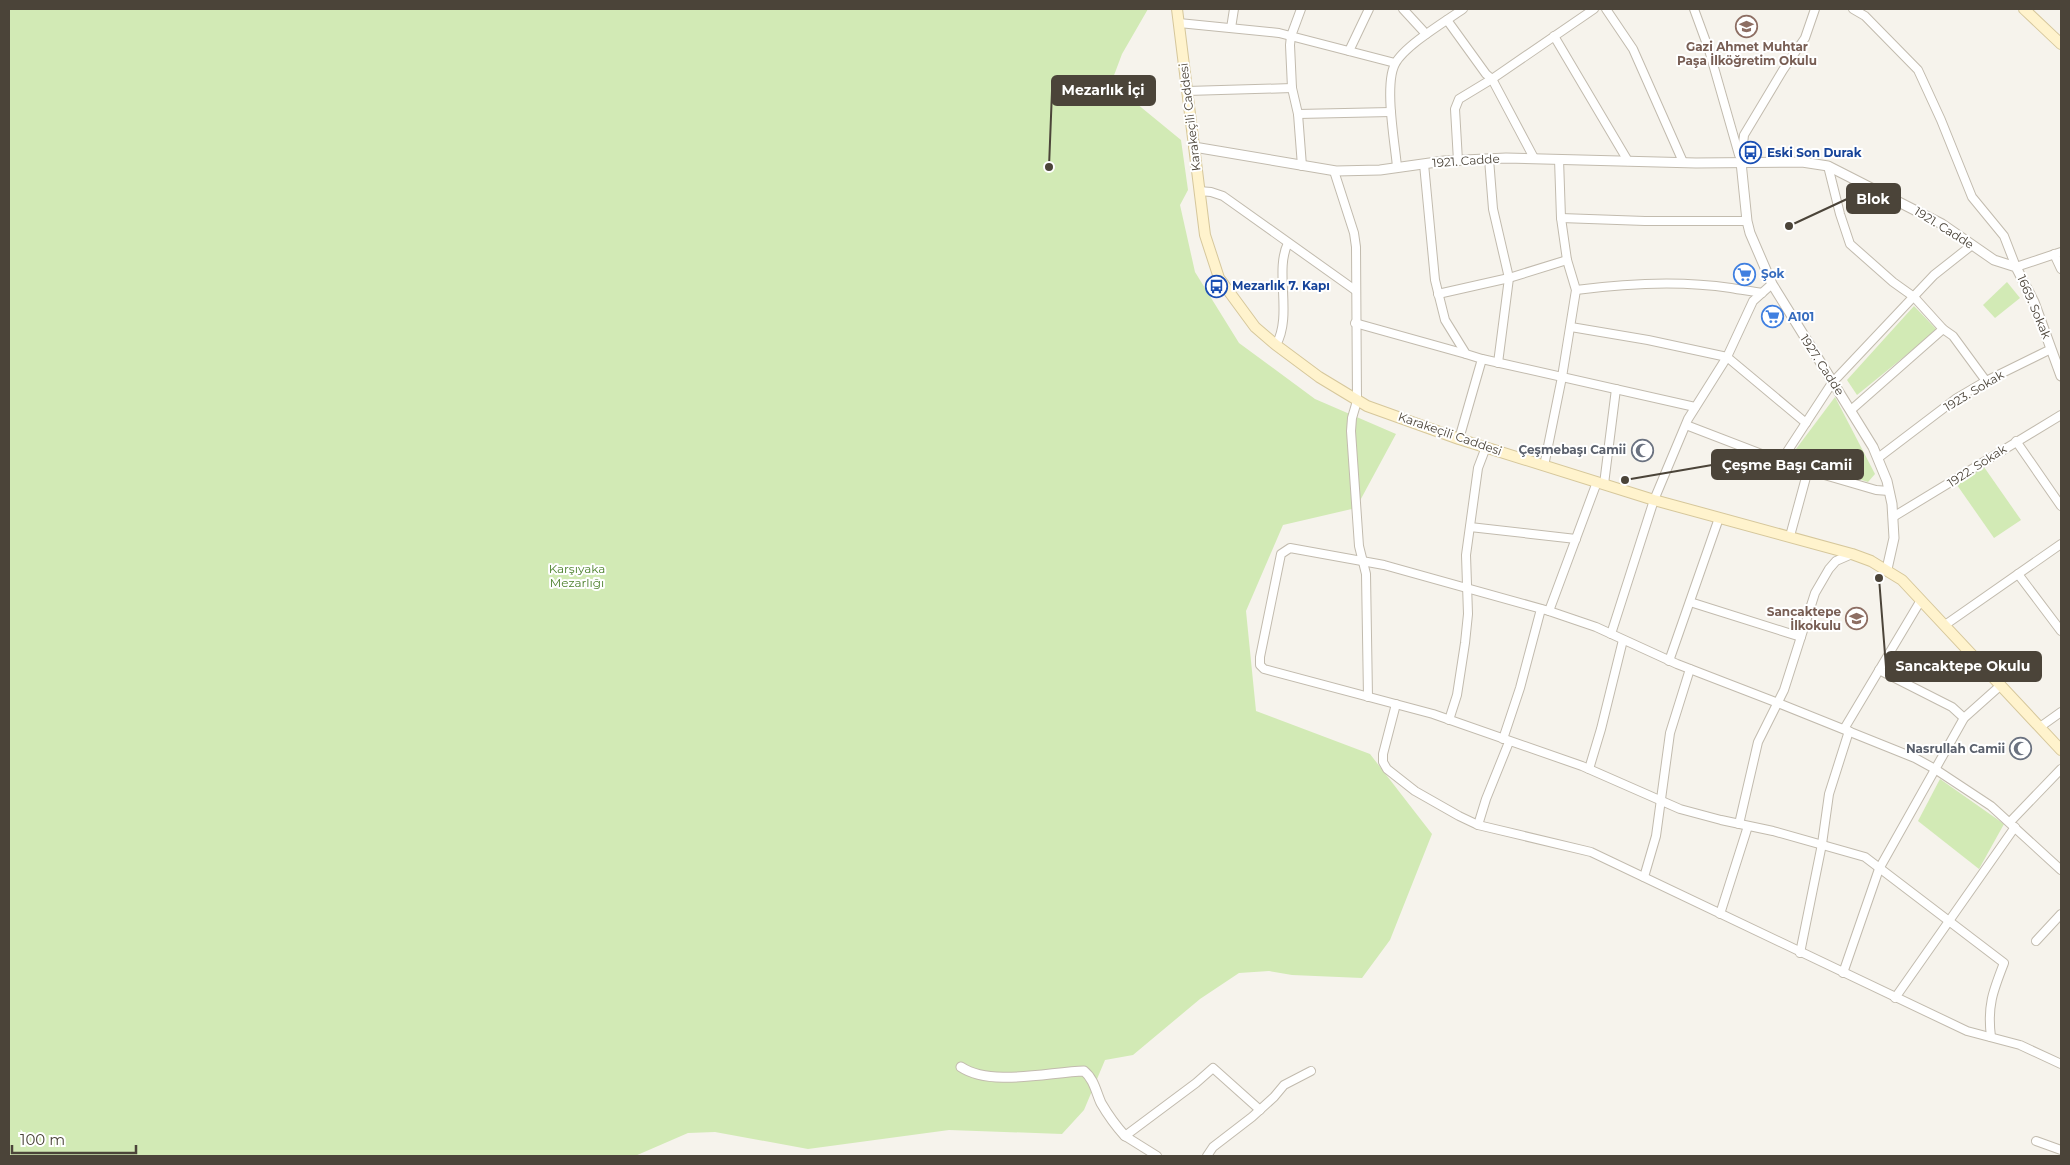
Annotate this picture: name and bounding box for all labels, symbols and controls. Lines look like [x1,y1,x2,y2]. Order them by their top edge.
school or university icon: Gazi Ahmet Muhtar Paşa İlköğretim Okulu [1735,14,1759,38]
place label: Gazi Ahmet Muhtar Paşa İlköğretim Okulu [1677,39,1817,68]
street label: Karakeçili Caddesi [1175,62,1204,172]
callout: Mezarlık İçi [1052,76,1155,105]
text: Mezarlık İçi [1062,81,1144,99]
bus stop icon: Eski Son Durak [1739,141,1763,165]
place label: Eski Son Durak [1767,145,1862,160]
street label: 1921. Cadde [1432,151,1500,170]
callout: Blok [1847,184,1900,213]
text: Blok [1856,190,1890,208]
street label: 1921. Cadde [1912,203,1977,252]
supermarket icon: Şok [1733,262,1757,286]
place label: Şok [1761,266,1785,281]
street label: 1669. Sokak [2014,273,2055,342]
bus stop icon: Mezarlık 7. Kapı [1204,274,1228,298]
place label: Mezarlık 7. Kapı [1232,278,1330,293]
supermarket icon: A101 [1760,305,1784,329]
place label: A101 [1787,309,1814,324]
street label: 1927. Cadde [1797,331,1848,398]
street label: 1923. Sokak [1941,366,2007,414]
street label: Karakeçili Caddesi [1396,409,1504,458]
mosque icon: Çeşmebaşı Camii [1630,438,1654,462]
street label: 1922. Sokak [1944,441,2010,490]
place label: Çeşmebaşı Camii [1519,442,1626,457]
callout: Çeşme Başı Camii [1712,450,1863,479]
text: Çeşme Başı Camii [1722,456,1852,474]
park label: Karşıyaka Mezarlığı [549,561,605,590]
place label: Sancaktepe İlkokulu [1767,604,1841,633]
school or university icon: Sancaktepe İlkokulu [1845,607,1869,631]
callout: Sancaktepe Okulu [1886,652,2041,681]
text: Sancaktepe Okulu [1896,657,2030,675]
mosque icon: Nasrullah Camii [2009,737,2033,761]
place label: Nasrullah Camii [1906,741,2005,756]
scale bar [12,1122,136,1154]
text: 100 m [20,1130,65,1149]

